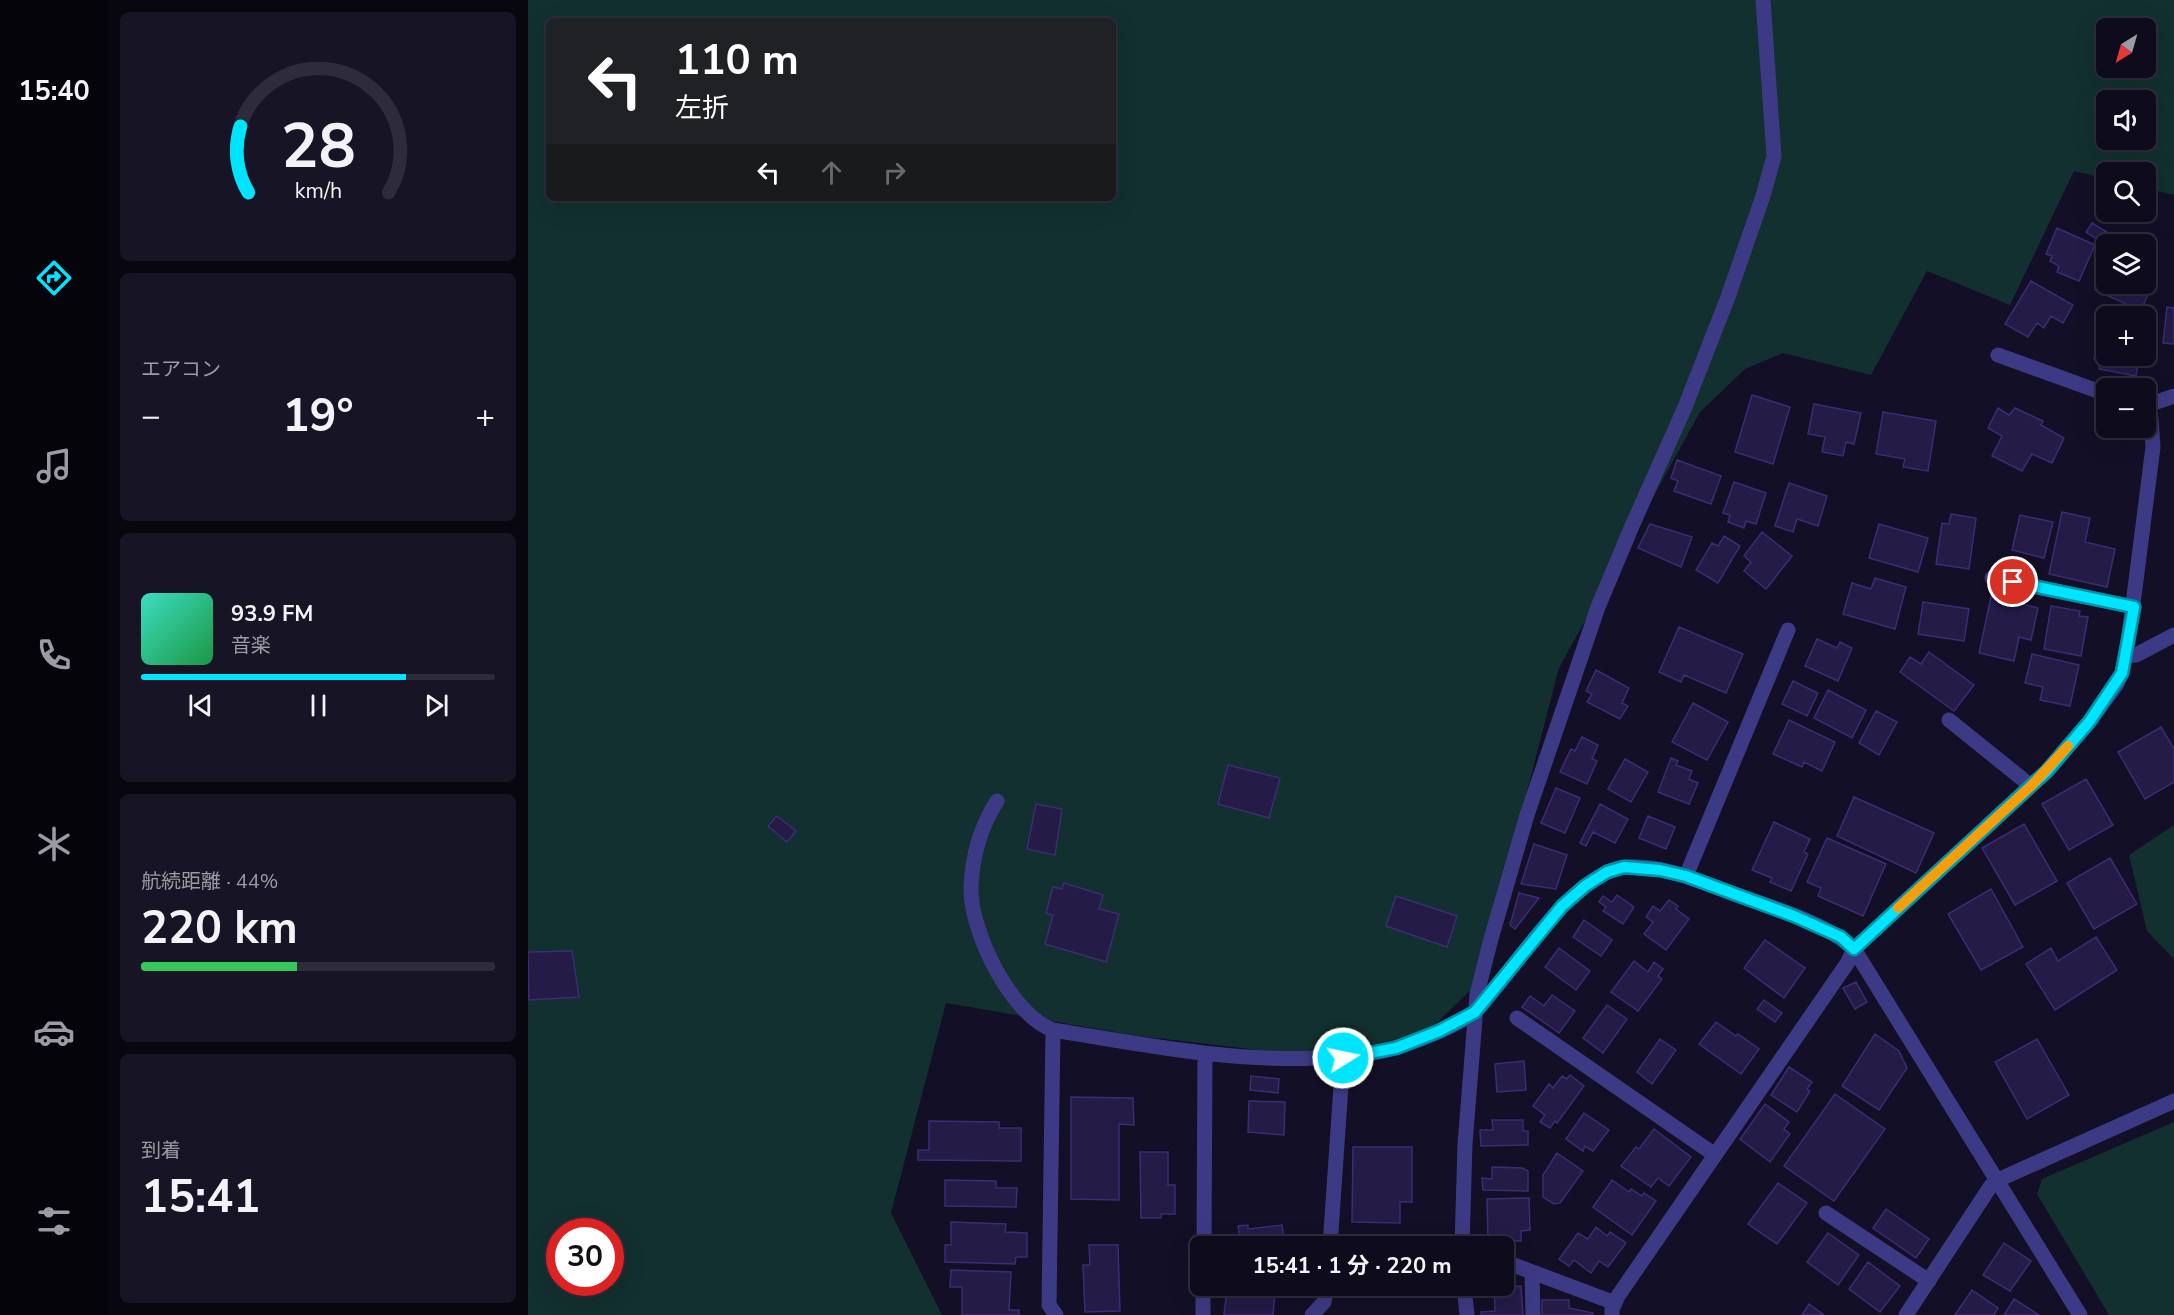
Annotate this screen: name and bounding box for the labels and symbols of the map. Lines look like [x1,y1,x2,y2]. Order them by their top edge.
north arrow [2096,18,2156,78]
pin [1987,556,2038,607]
position arrow [1311,1026,1375,1090]
speed limit sign: 30 [546,1218,624,1296]

